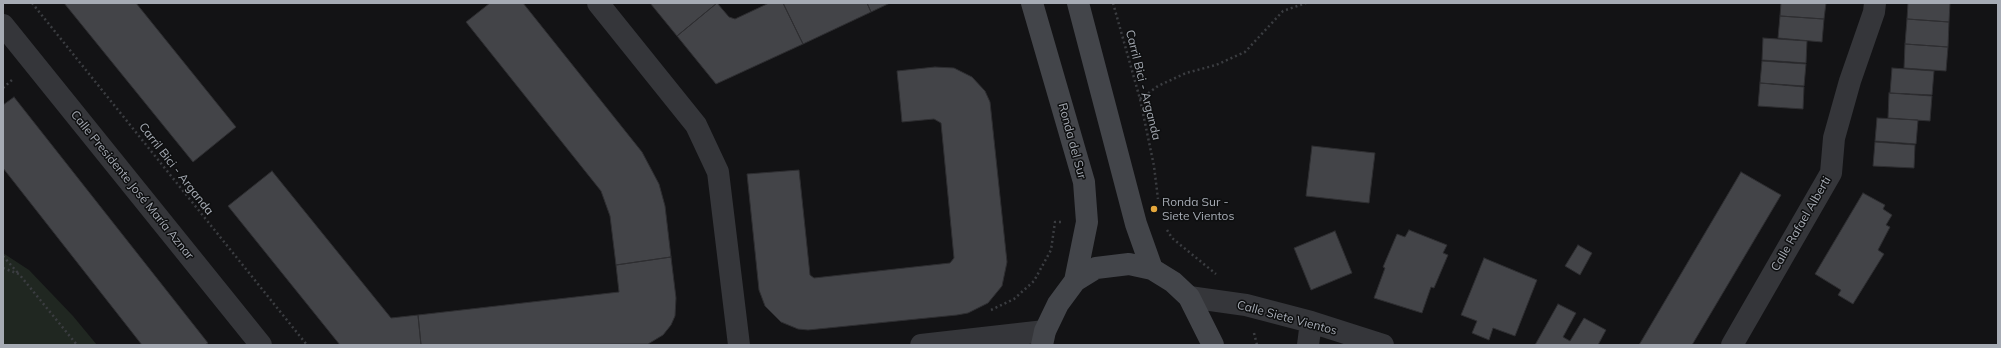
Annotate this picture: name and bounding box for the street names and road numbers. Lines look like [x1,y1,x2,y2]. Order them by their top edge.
street label: Carril Bici - Arganda [1122,28,1164,142]
street label: Ronda del Sur [1055,101,1089,181]
street label: Calle Presidente José María Aznar [67,108,197,262]
street label: Carril Bici - Arganda [136,120,216,218]
street label: Calle Rafael Alberti [1768,174,1834,274]
street label: Calle Siete Vientos [1235,298,1339,338]

